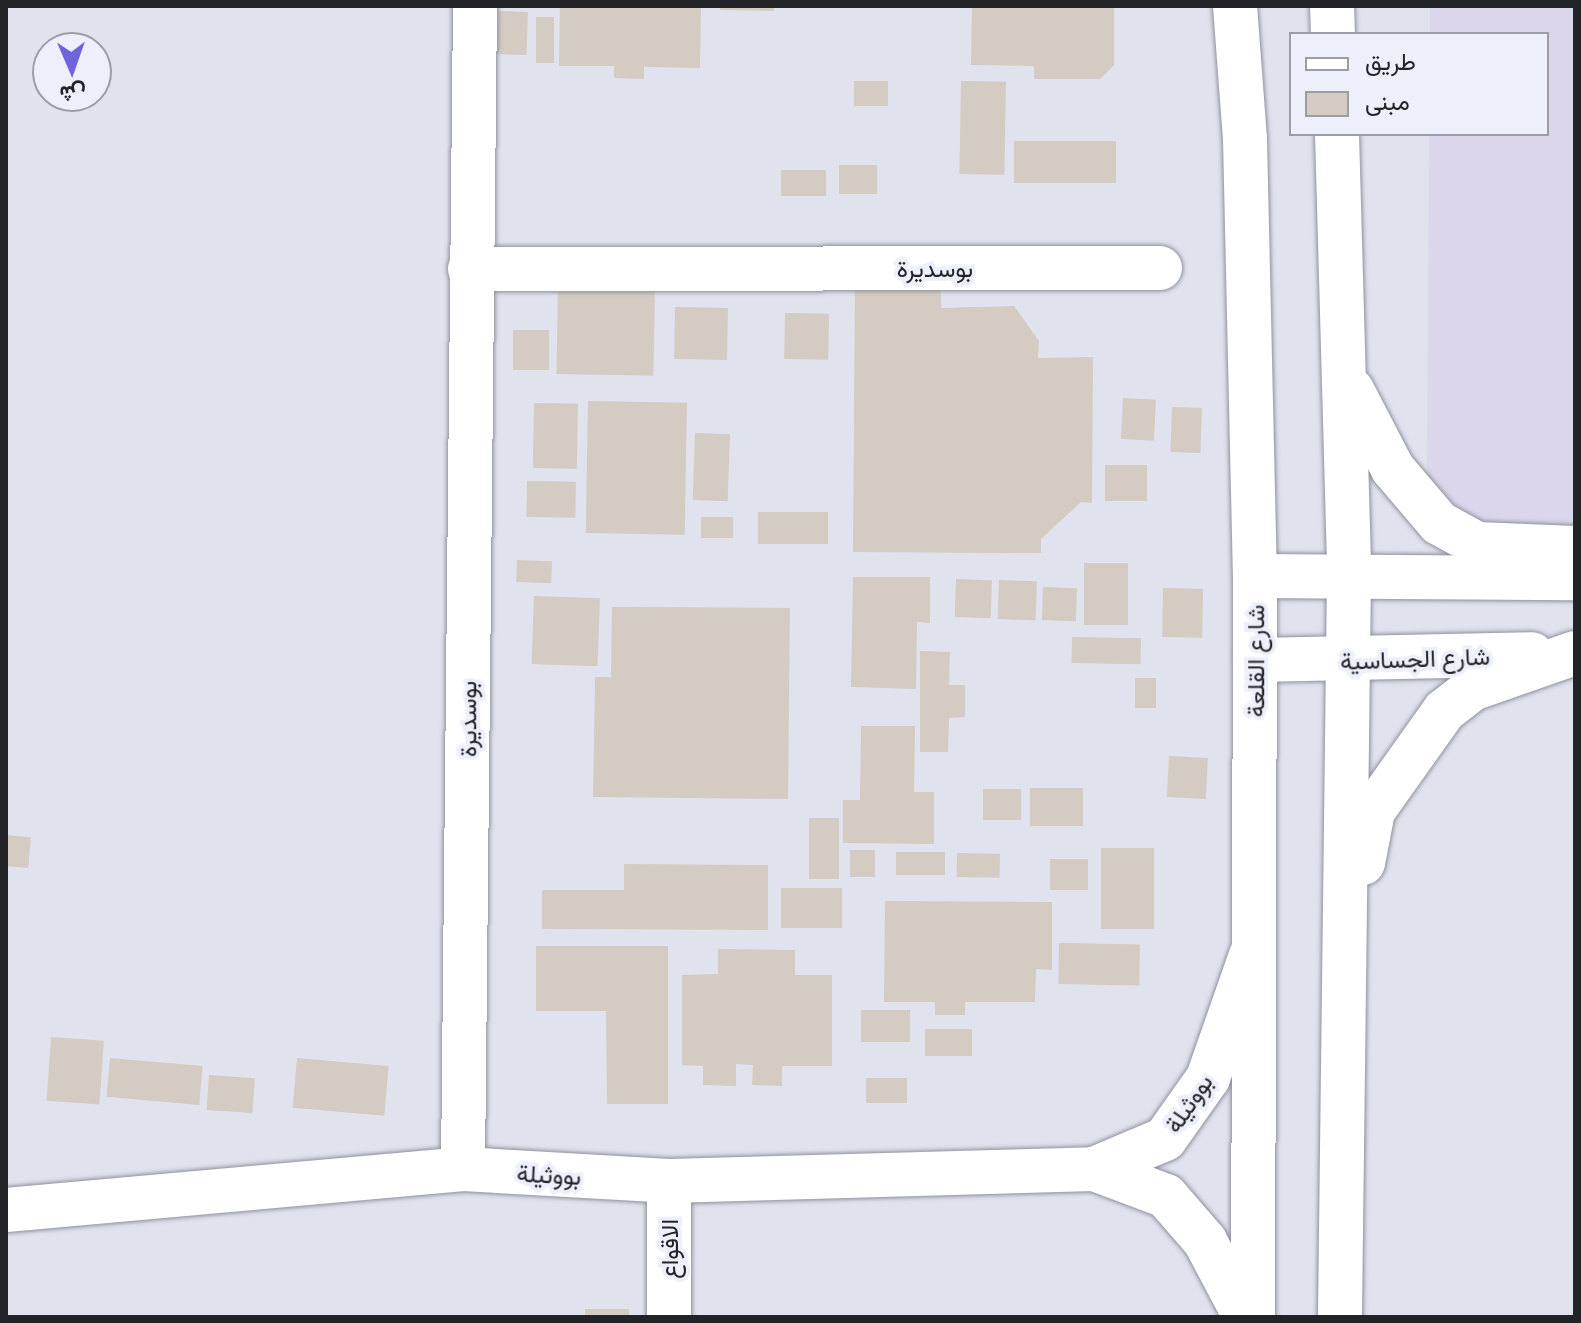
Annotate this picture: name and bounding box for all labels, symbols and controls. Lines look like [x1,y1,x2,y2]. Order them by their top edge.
north arrow [32,32,112,112]
legend [1289,32,1549,136]
text: طريق [1365,46,1416,75]
text: ش [59,81,86,108]
text: مبنى [1365,86,1410,115]
street label: بوسديرة [897,254,973,282]
street label: شارع القلعة [1241,605,1269,717]
street label: شارع الجساسية [1340,641,1490,675]
street label: بوسديرة [453,681,481,757]
street label: بووثيلة [1158,1068,1218,1138]
street label: بووثيلة [516,1158,582,1190]
street label: الاقواع [655,1219,683,1279]

